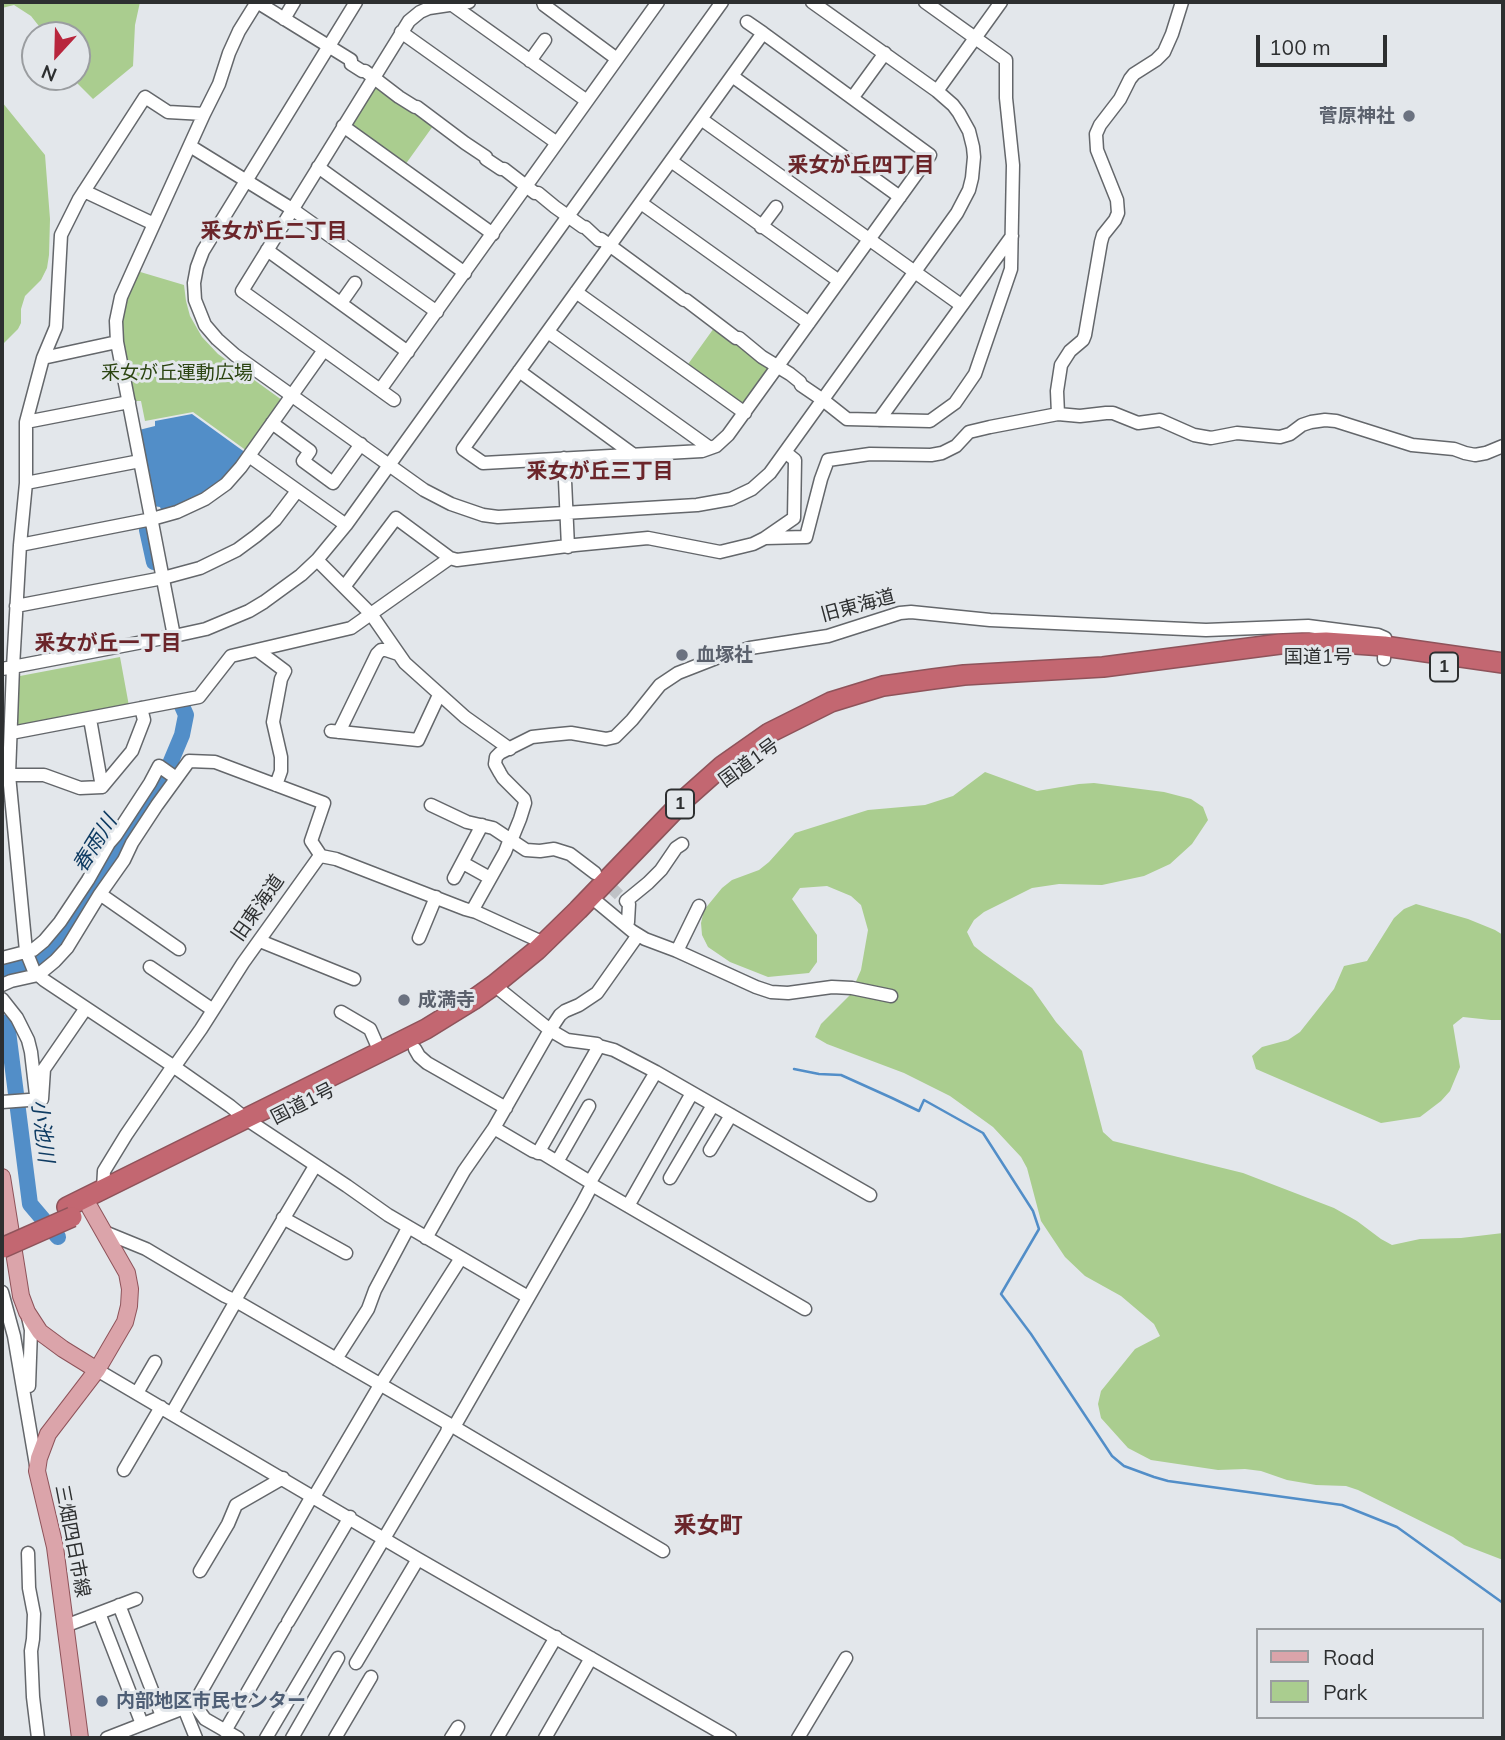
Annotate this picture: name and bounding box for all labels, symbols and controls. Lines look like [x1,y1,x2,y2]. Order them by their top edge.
north arrow [21,21,91,91]
scale bar [1260,21,1391,65]
text: 100 m [1269,34,1331,60]
text: N [38,60,60,87]
place label: 菅原神社 [1319,105,1395,127]
marker: 菅原神社 [1401,108,1417,124]
district label: 釆女が丘四丁目 [788,153,934,179]
district label: 釆女が丘二丁目 [201,219,347,245]
park label: 釆女が丘運動広場 [101,362,253,384]
district label: 釆女が丘三丁目 [527,459,673,485]
street label: 旧東海道 [818,585,898,627]
district label: 釆女が丘一丁目 [35,631,181,657]
place label: 血塚社 [696,644,753,666]
street label: 国道1号 [1284,646,1352,668]
marker: 血塚社 [674,647,690,663]
road number: 1 [1430,652,1458,682]
street label: 国道1号 [715,734,783,792]
road number: 1 [666,790,694,818]
water label: 春雨川 [68,811,122,877]
street label: 旧東海道 [227,870,289,946]
place label: 成満寺 [418,989,475,1011]
marker: 成満寺 [396,992,412,1008]
street label: 国道1号 [267,1078,339,1130]
water label: 小池川 [26,1098,58,1164]
street label: 三畑四日市線 [50,1483,94,1599]
district label: 釆女町 [674,1512,742,1540]
legend [1256,1628,1484,1719]
text: Road [1323,1644,1374,1670]
text: Park [1323,1679,1367,1705]
place label: 内部地区市民センター [116,1690,306,1712]
marker: 内部地区市民センター [94,1693,110,1709]

